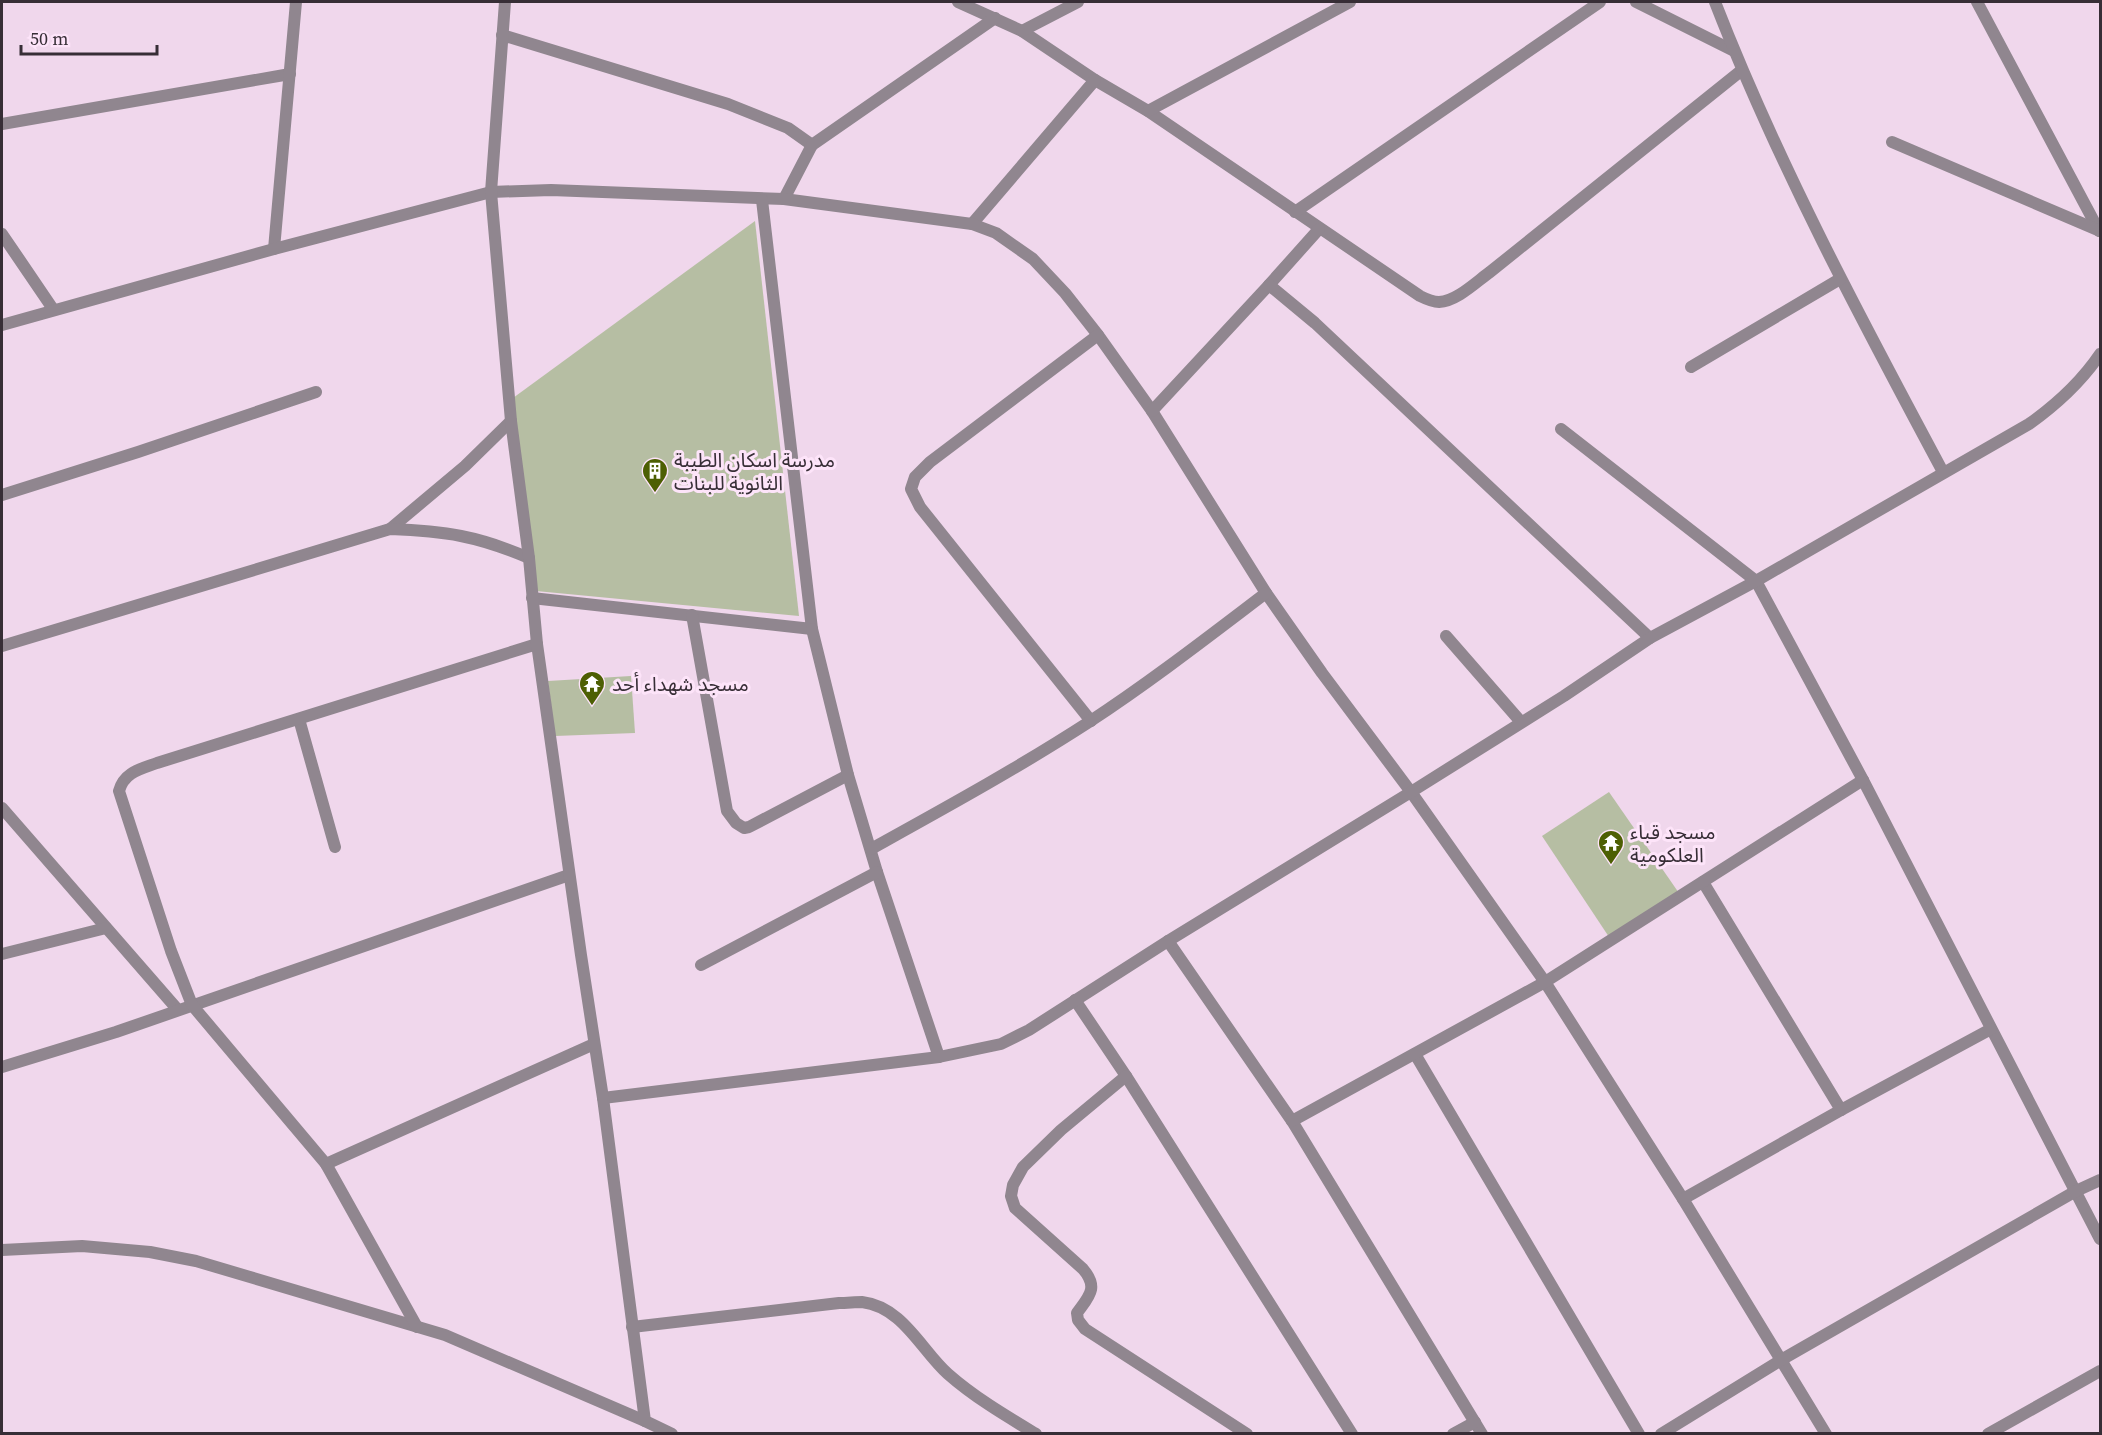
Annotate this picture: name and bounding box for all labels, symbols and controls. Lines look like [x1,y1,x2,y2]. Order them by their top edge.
scale bar [21,18,158,56]
text: 50 m [30,26,68,51]
place label: مدرسة اسكان الطيبة الثانوية للبنات [674,446,835,497]
building icon: مدرسة اسكان الطيبة الثانوية للبنات [640,456,670,494]
temple icon: مسجد شهداء أحد [577,669,607,707]
place label: مسجد شهداء أحد [612,670,749,698]
place label: مسجد قباء العلكومية [1630,818,1715,869]
temple icon: مسجد قباء العلكومية [1596,828,1626,866]

